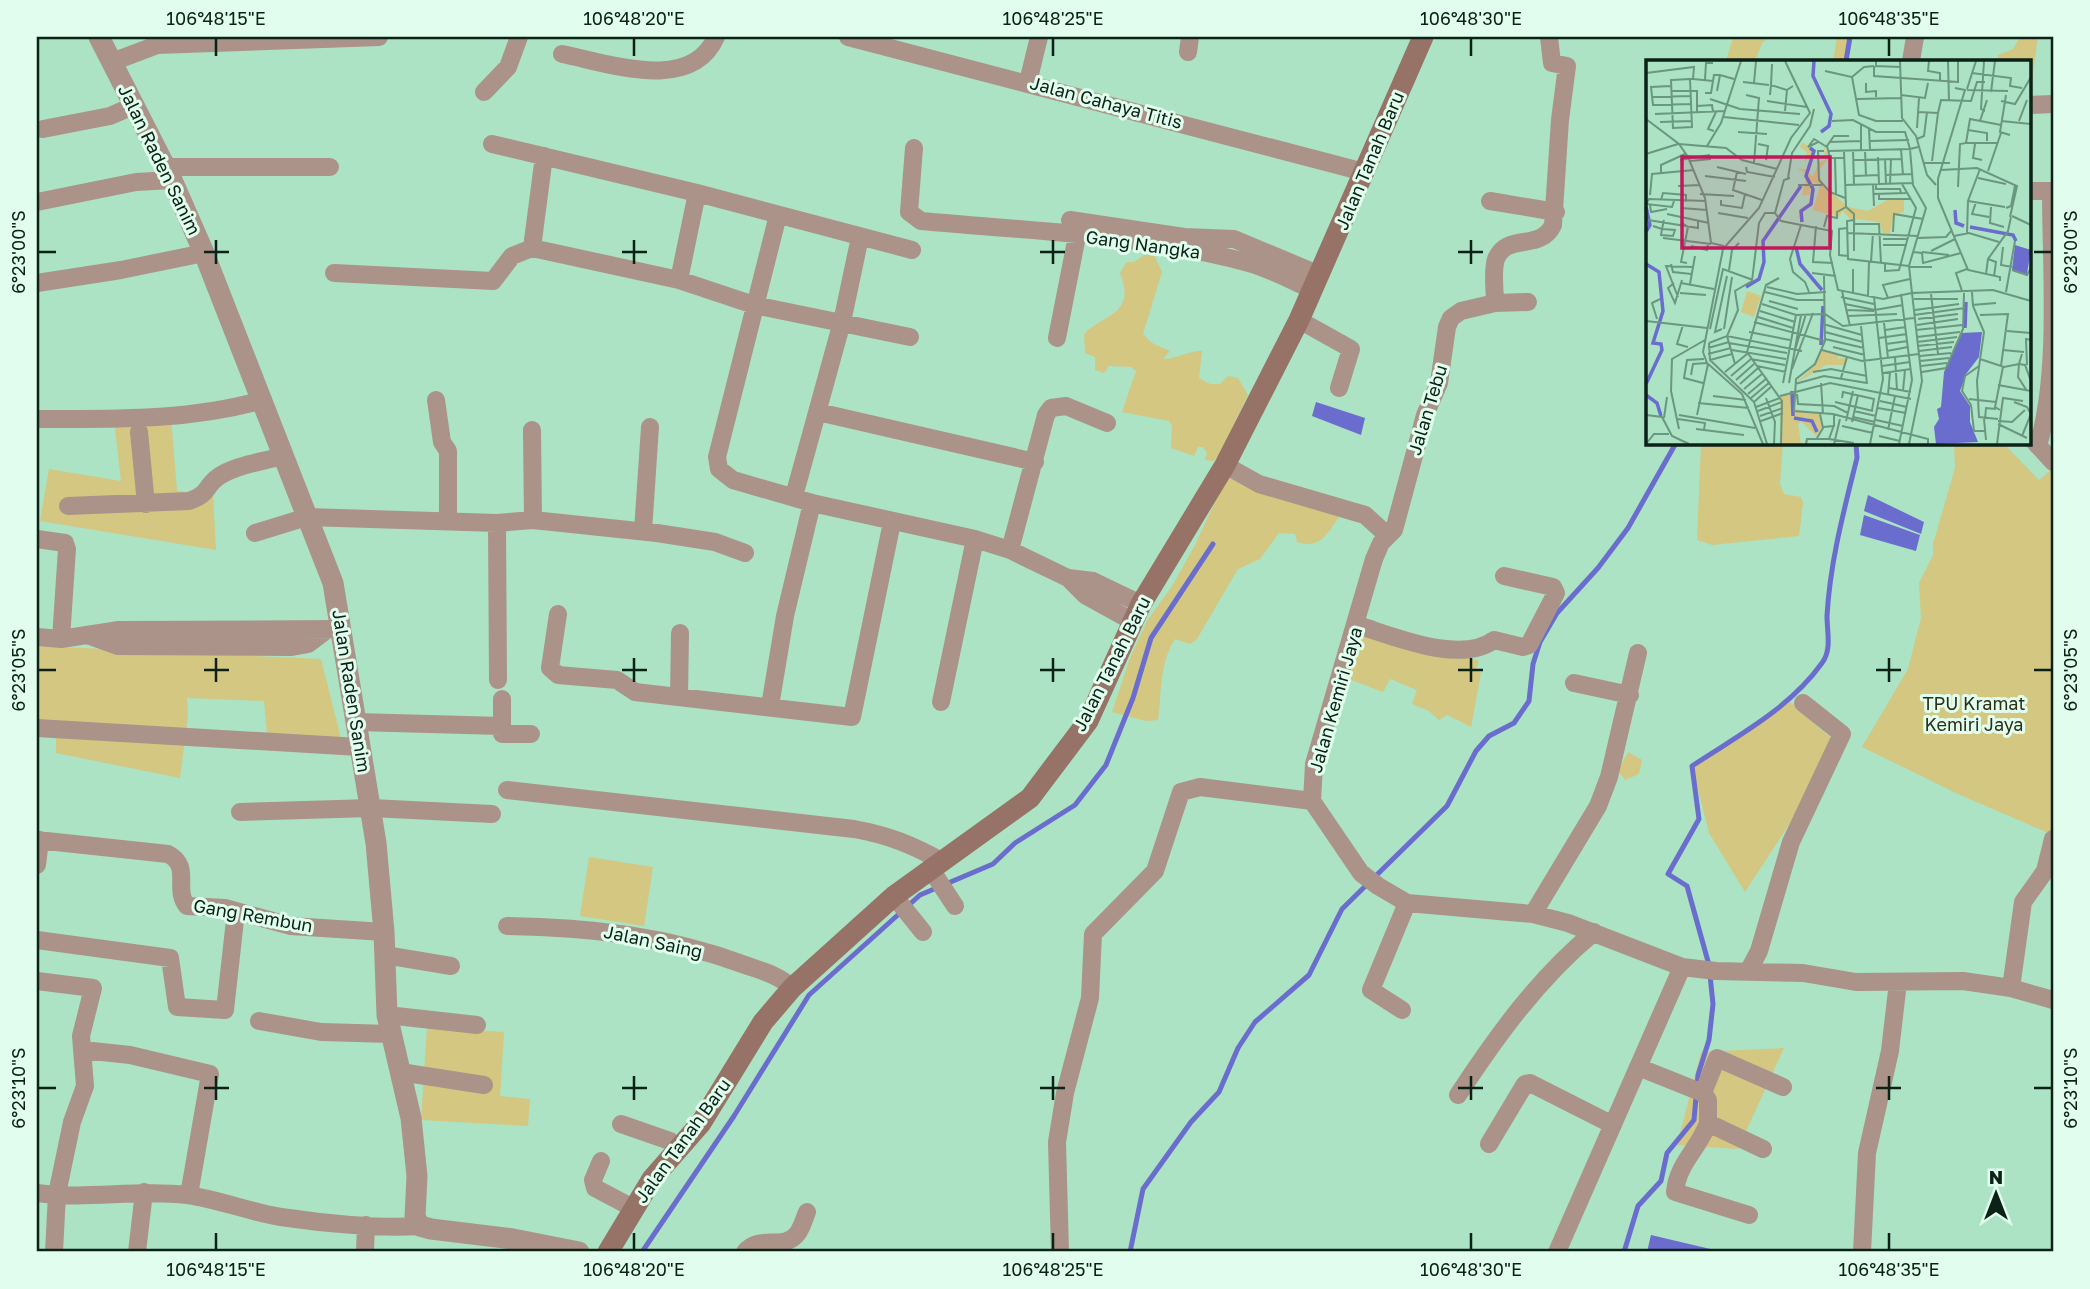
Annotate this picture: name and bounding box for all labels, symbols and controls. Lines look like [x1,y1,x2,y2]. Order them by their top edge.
text: 106°48'15"E [166,7,266,29]
text: 106°48'20"E [583,7,685,29]
text: 106°48'25"E [1003,7,1103,29]
text: 106°48'30"E [1420,7,1522,29]
text: 106°48'35"E [1838,7,1940,29]
inset map [1646,60,2030,444]
street label: Jalan Cahaya Titis [1028,71,1185,133]
street label: Jalan Raden Sanim [114,81,206,238]
street label: Jalan Tanah Baru [1330,88,1408,233]
text: 6°23'00"S [7,210,29,294]
text: 6°23'00"S [2059,210,2081,294]
street label: Gang Nangka [1084,225,1202,263]
street label: Jalan Tebu [1403,362,1451,458]
street label: Jalan Tanah Baru [1068,592,1155,735]
street label: Jalan Raden Sanim [328,608,376,774]
street label: Jalan Kemiri Jaya [1304,624,1366,775]
text: 6°23'05"S [7,629,29,711]
text: 6°23'05"S [2059,629,2081,711]
park label: TPU Kramat Kemiri Jaya [1922,692,2026,735]
street label: Gang Rembun [192,894,315,936]
street label: Jalan Saing [602,920,705,962]
text: 6°23'10"S [7,1047,29,1129]
text: 6°23'10"S [2059,1047,2081,1129]
street label: Jalan Tanah Baru [630,1074,735,1207]
north arrow [1960,1160,2030,1230]
text: N [1989,1165,2003,1188]
text: 106°48'15"E [166,1258,266,1280]
text: 106°48'20"E [583,1258,685,1280]
text: 106°48'25"E [1003,1258,1103,1280]
text: 106°48'30"E [1420,1258,1522,1280]
text: 106°48'35"E [1838,1258,1940,1280]

